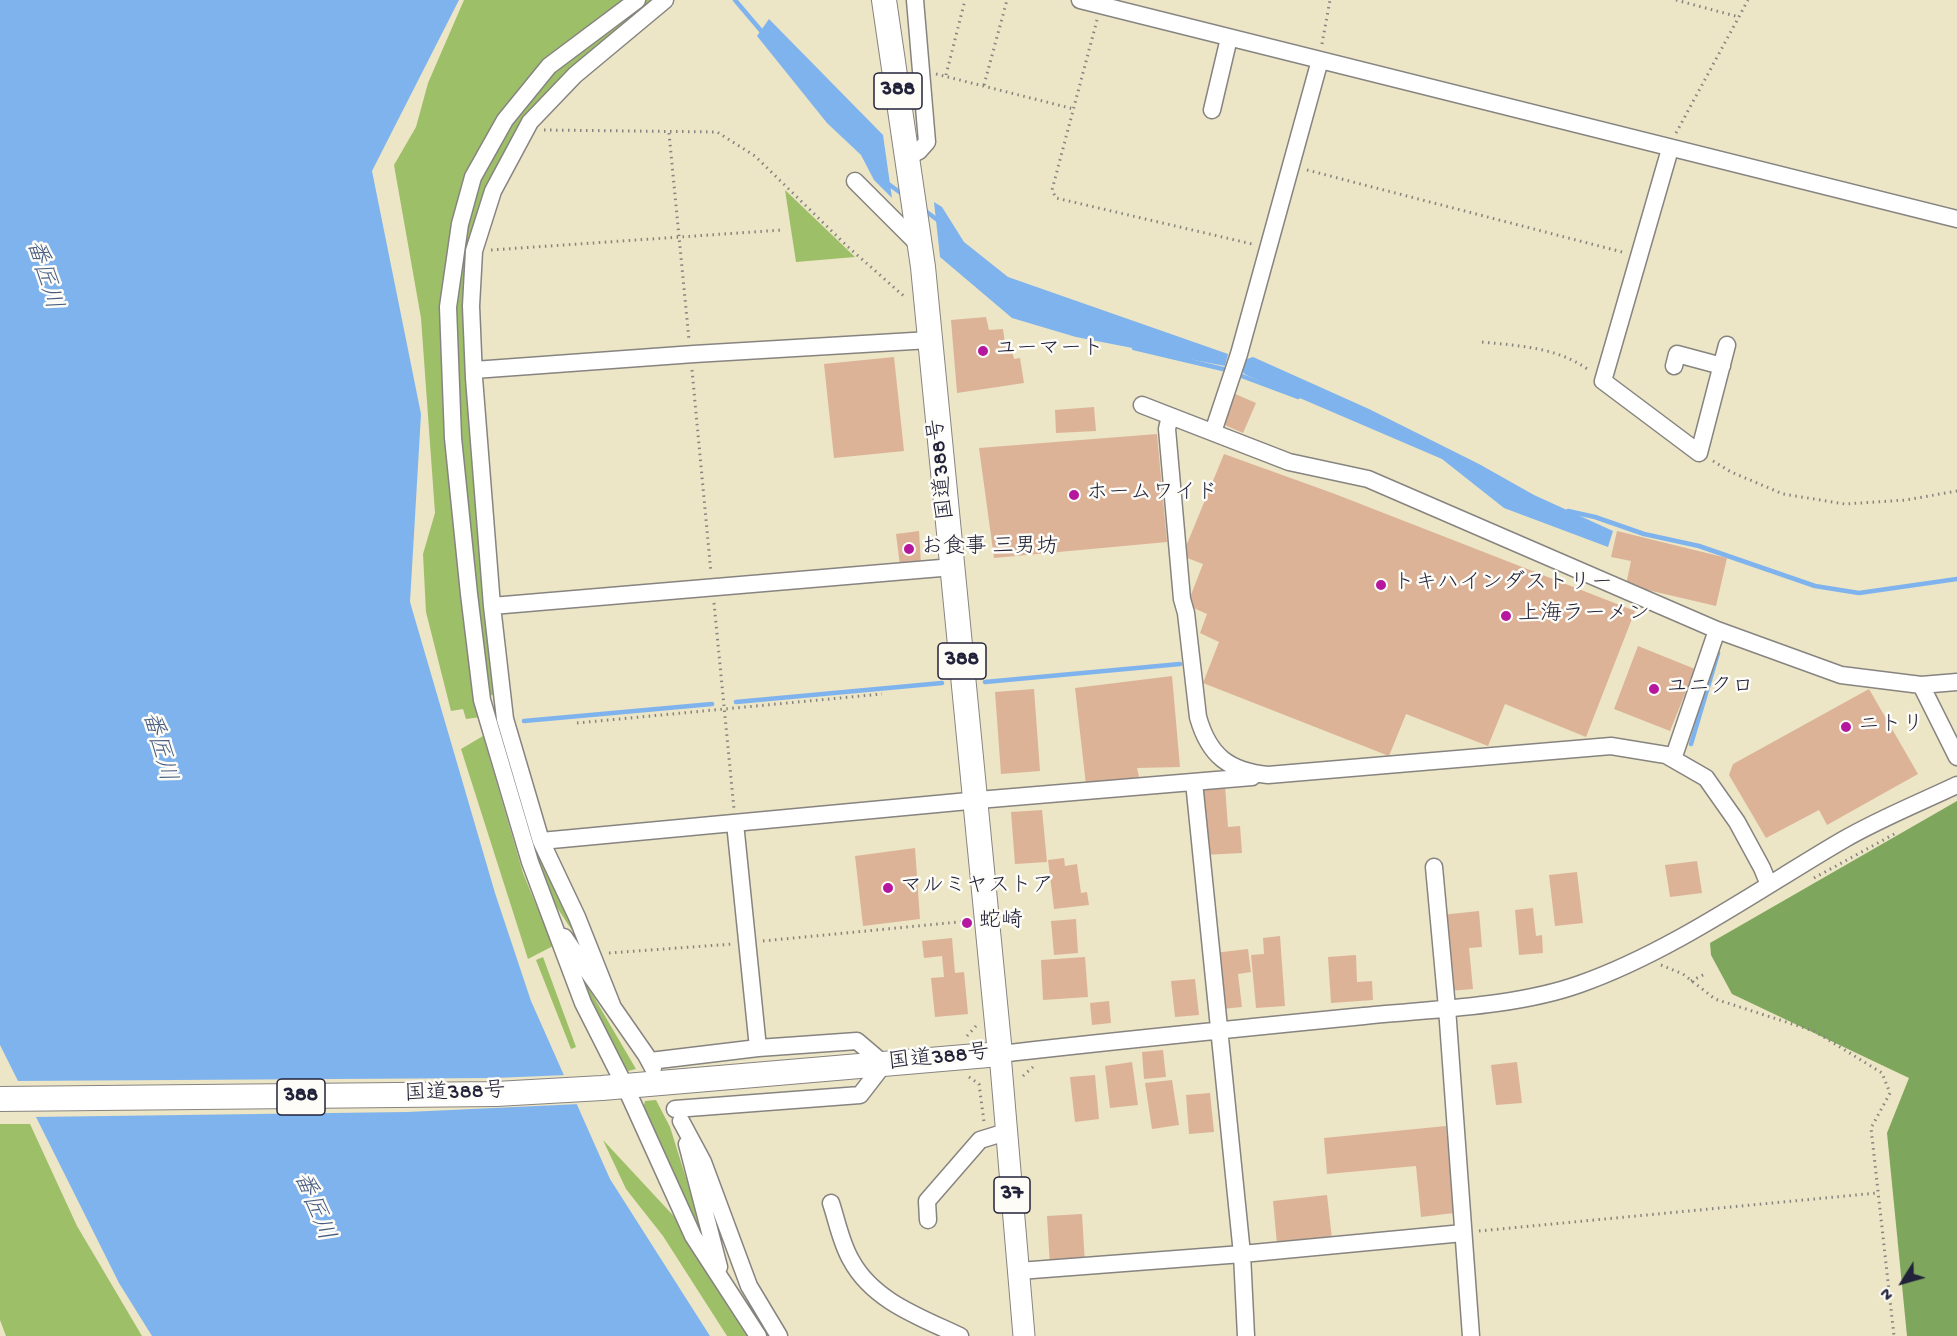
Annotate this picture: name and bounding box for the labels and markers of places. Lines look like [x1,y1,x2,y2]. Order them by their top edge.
place label: ユーマート [995,338,1104,364]
marker: ユーマート [976,344,990,358]
place label: ホームワイド [1086,482,1218,508]
marker: ホームワイド [1067,488,1081,502]
place label: お食事 三男坊 [921,536,1058,562]
marker: お食事 三男坊 [902,542,916,556]
place label: トキハインダストリー [1393,572,1613,598]
marker: トキハインダストリー [1374,578,1388,592]
place label: 上海ラーメン [1518,603,1650,629]
marker: 上海ラーメン [1499,609,1513,623]
place label: ユニクロ [1666,676,1754,702]
marker: ユニクロ [1647,682,1661,696]
place label: ニトリ [1858,714,1924,740]
marker: ニトリ [1839,720,1853,734]
place label: マルミヤストア [900,875,1054,901]
marker: マルミヤストア [881,881,895,895]
place label: 蛇崎 [979,910,1023,936]
marker: 蛇崎 [960,916,974,930]

